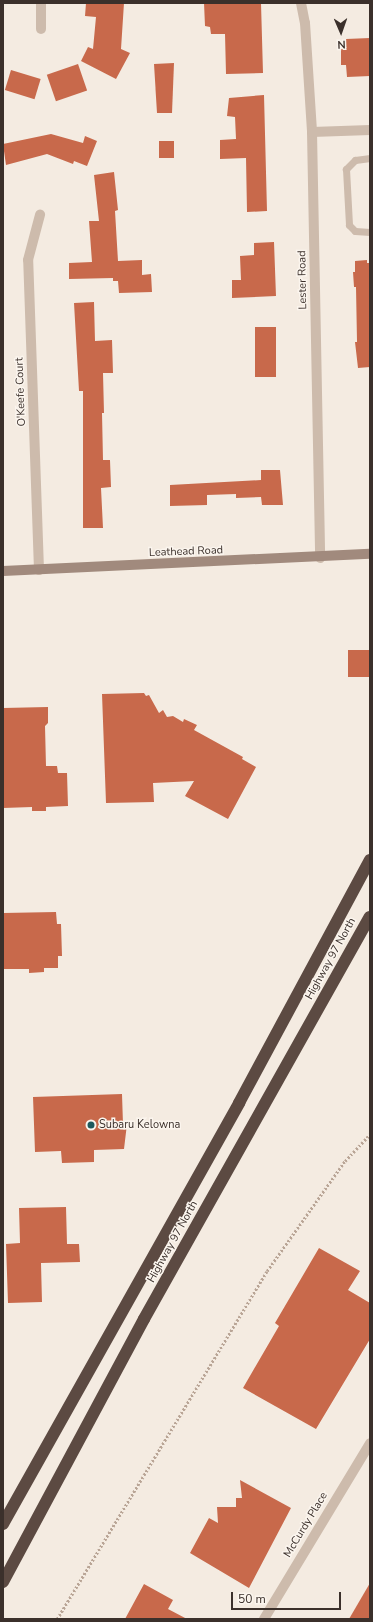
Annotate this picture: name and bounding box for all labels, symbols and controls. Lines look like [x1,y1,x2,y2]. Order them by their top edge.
north arrow [321,12,361,52]
text: N [337,37,346,52]
street label: Lester Road [296,250,310,310]
street label: O'Keefe Court [13,357,29,427]
street label: Leathead Road [149,544,223,560]
street label: Highway 97 North [303,916,359,1002]
place label: Subaru Kelowna [99,1118,180,1132]
marker: Subaru Kelowna [86,1120,96,1130]
street label: Highway 97 North [145,1199,201,1285]
street label: McCurdy Place [281,1490,331,1560]
scale bar [233,1584,343,1610]
text: 50 m [238,1591,266,1607]

